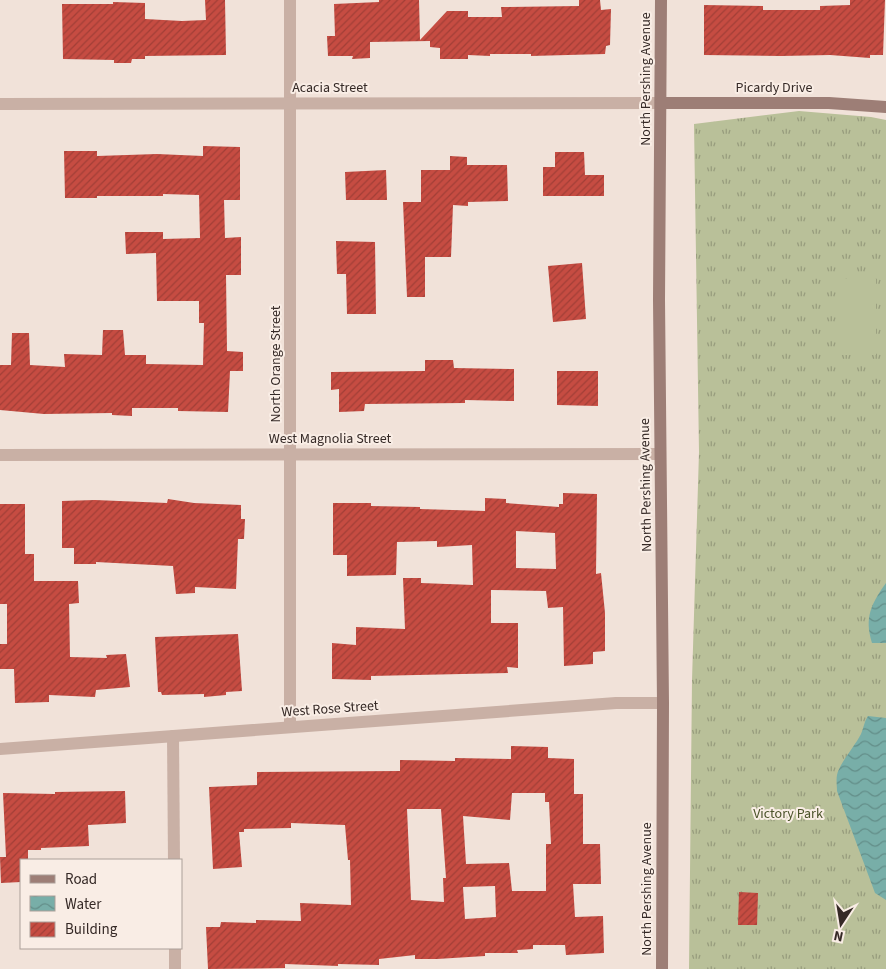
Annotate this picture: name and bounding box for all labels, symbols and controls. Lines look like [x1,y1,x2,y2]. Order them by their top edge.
street label: North Pershing Avenue [636,12,656,146]
street label: Acacia Street [292,78,368,98]
street label: Picardy Drive [736,78,812,98]
street label: North Orange Street [266,305,286,422]
street label: North Pershing Avenue [635,418,657,552]
street label: West Magnolia Street [269,429,392,449]
street label: West Rose Street [281,696,379,722]
park label: Victory Park [753,804,823,824]
street label: North Pershing Avenue [637,822,657,956]
legend [20,859,182,949]
text: Road [65,869,97,890]
text: Water [65,894,102,915]
north arrow [816,899,866,949]
text: Building [65,919,118,940]
text: N [832,925,845,946]

